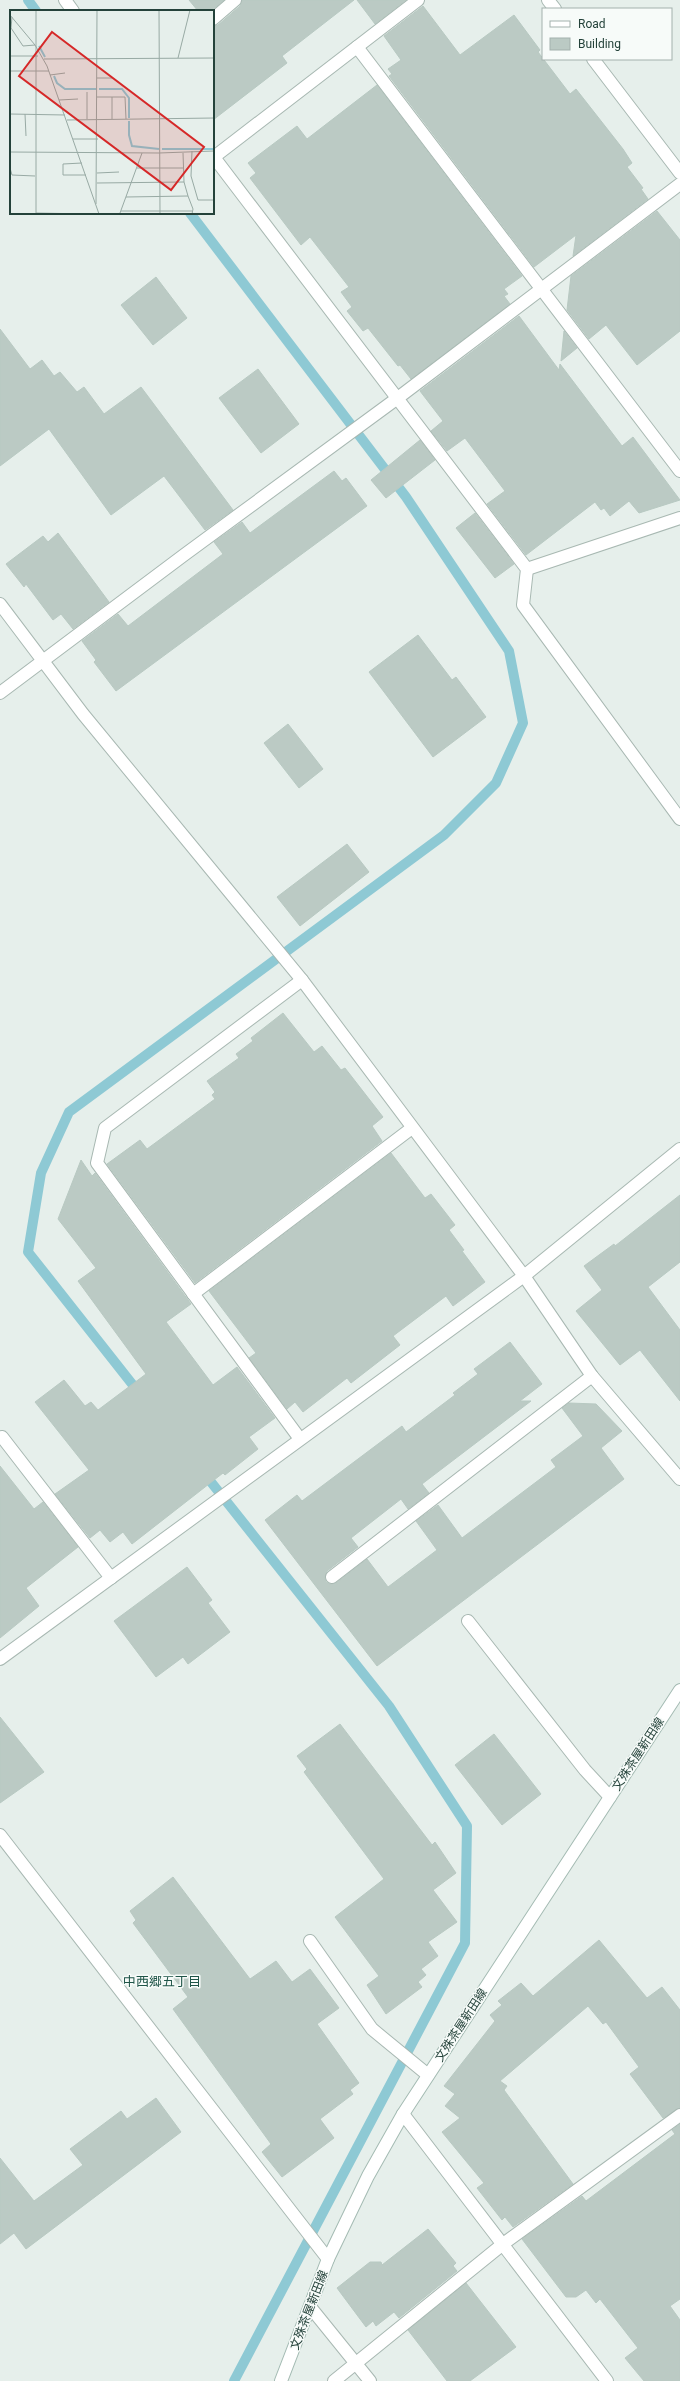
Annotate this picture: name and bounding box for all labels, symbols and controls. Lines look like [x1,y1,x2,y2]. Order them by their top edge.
legend [542,8,672,60]
inset map [10,10,214,214]
text: Road [578,17,606,31]
text: Building [578,37,621,51]
street label: 文殊茶屋新田線 [609,1715,667,1793]
district label: 中西郷五丁目 [123,1974,201,1989]
street label: 文殊茶屋新田線 [432,1986,490,2064]
street label: 文殊茶屋新田線 [287,2268,331,2352]

